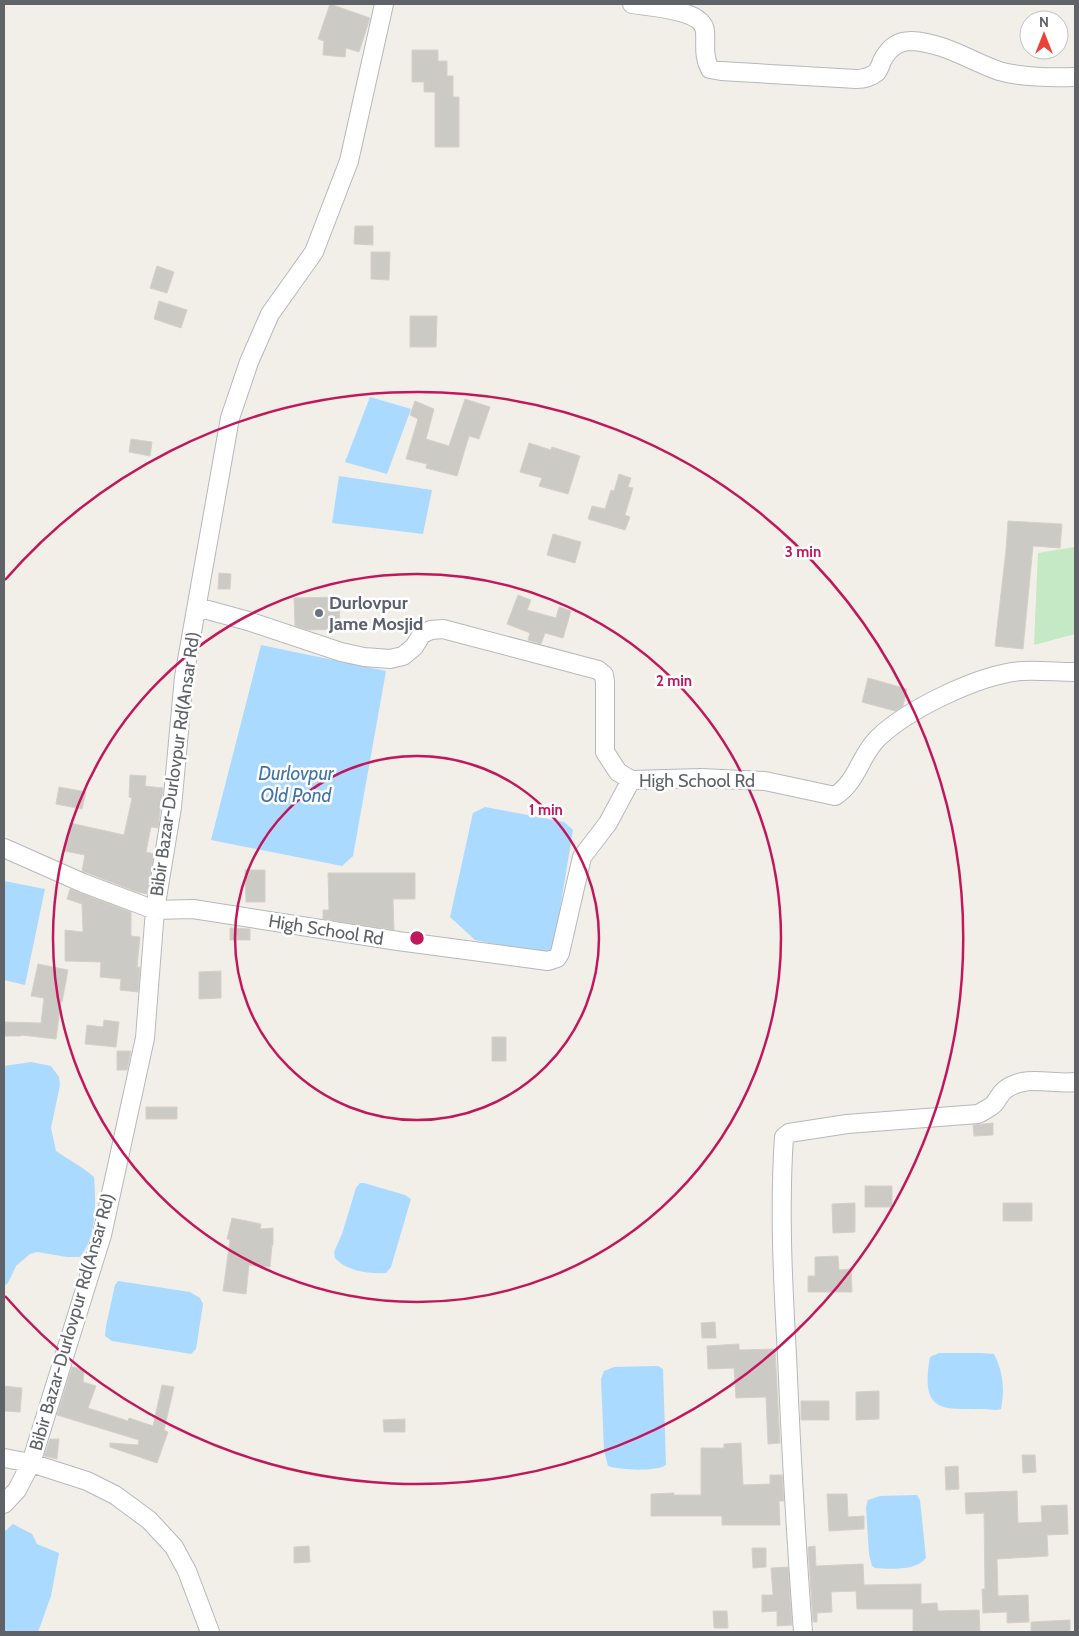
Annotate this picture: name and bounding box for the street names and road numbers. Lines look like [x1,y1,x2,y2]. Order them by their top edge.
street label: Bibir Bazar-Durlovpur Rd(Ansar Rd) [146,630,204,898]
street label: High School Rd [639,770,755,792]
street label: High School Rd [267,910,385,950]
street label: Bibir Bazar-Durlovpur Rd(Ansar Rd) [25,1191,119,1453]

